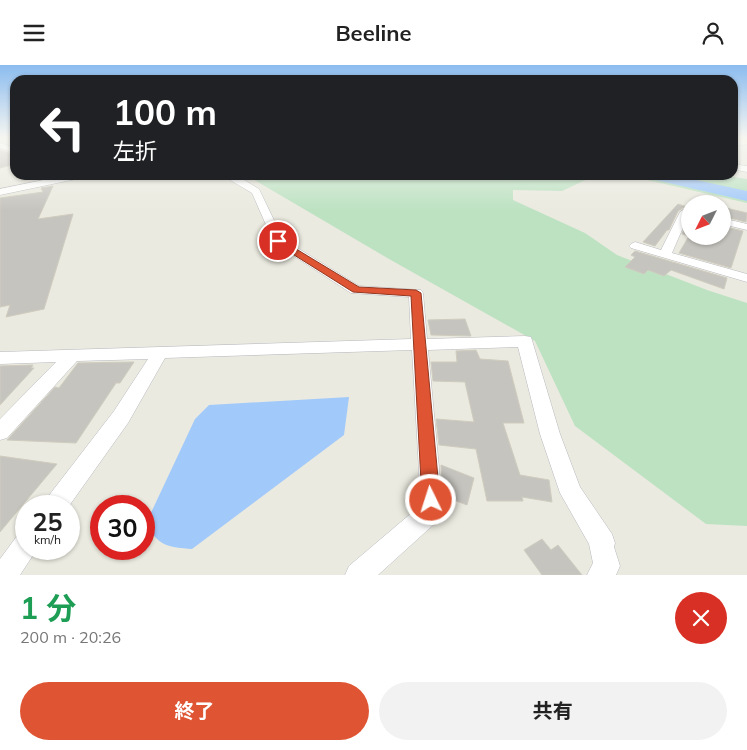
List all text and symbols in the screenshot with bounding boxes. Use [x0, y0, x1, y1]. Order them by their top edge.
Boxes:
icon: menu [20, 19, 48, 47]
text: Beeline [335, 19, 412, 47]
icon: person [699, 19, 727, 47]
text: 100 m [113, 90, 217, 134]
icon: left [30, 95, 95, 160]
text: 左折 [113, 137, 157, 165]
north arrow [681, 195, 731, 245]
map controls [681, 195, 731, 245]
pin [257, 220, 299, 262]
icon: arrive [264, 227, 292, 255]
position arrow [404, 473, 456, 525]
speed limit sign: 30 [90, 495, 155, 560]
text: 25 [32, 506, 63, 537]
text: km/h [34, 532, 61, 547]
text: 1 分 [20, 589, 76, 627]
button: close [675, 592, 727, 644]
text: 200 m · 20:26 [20, 627, 121, 647]
button: 終了 [20, 682, 369, 740]
button: 共有 [379, 682, 727, 740]

